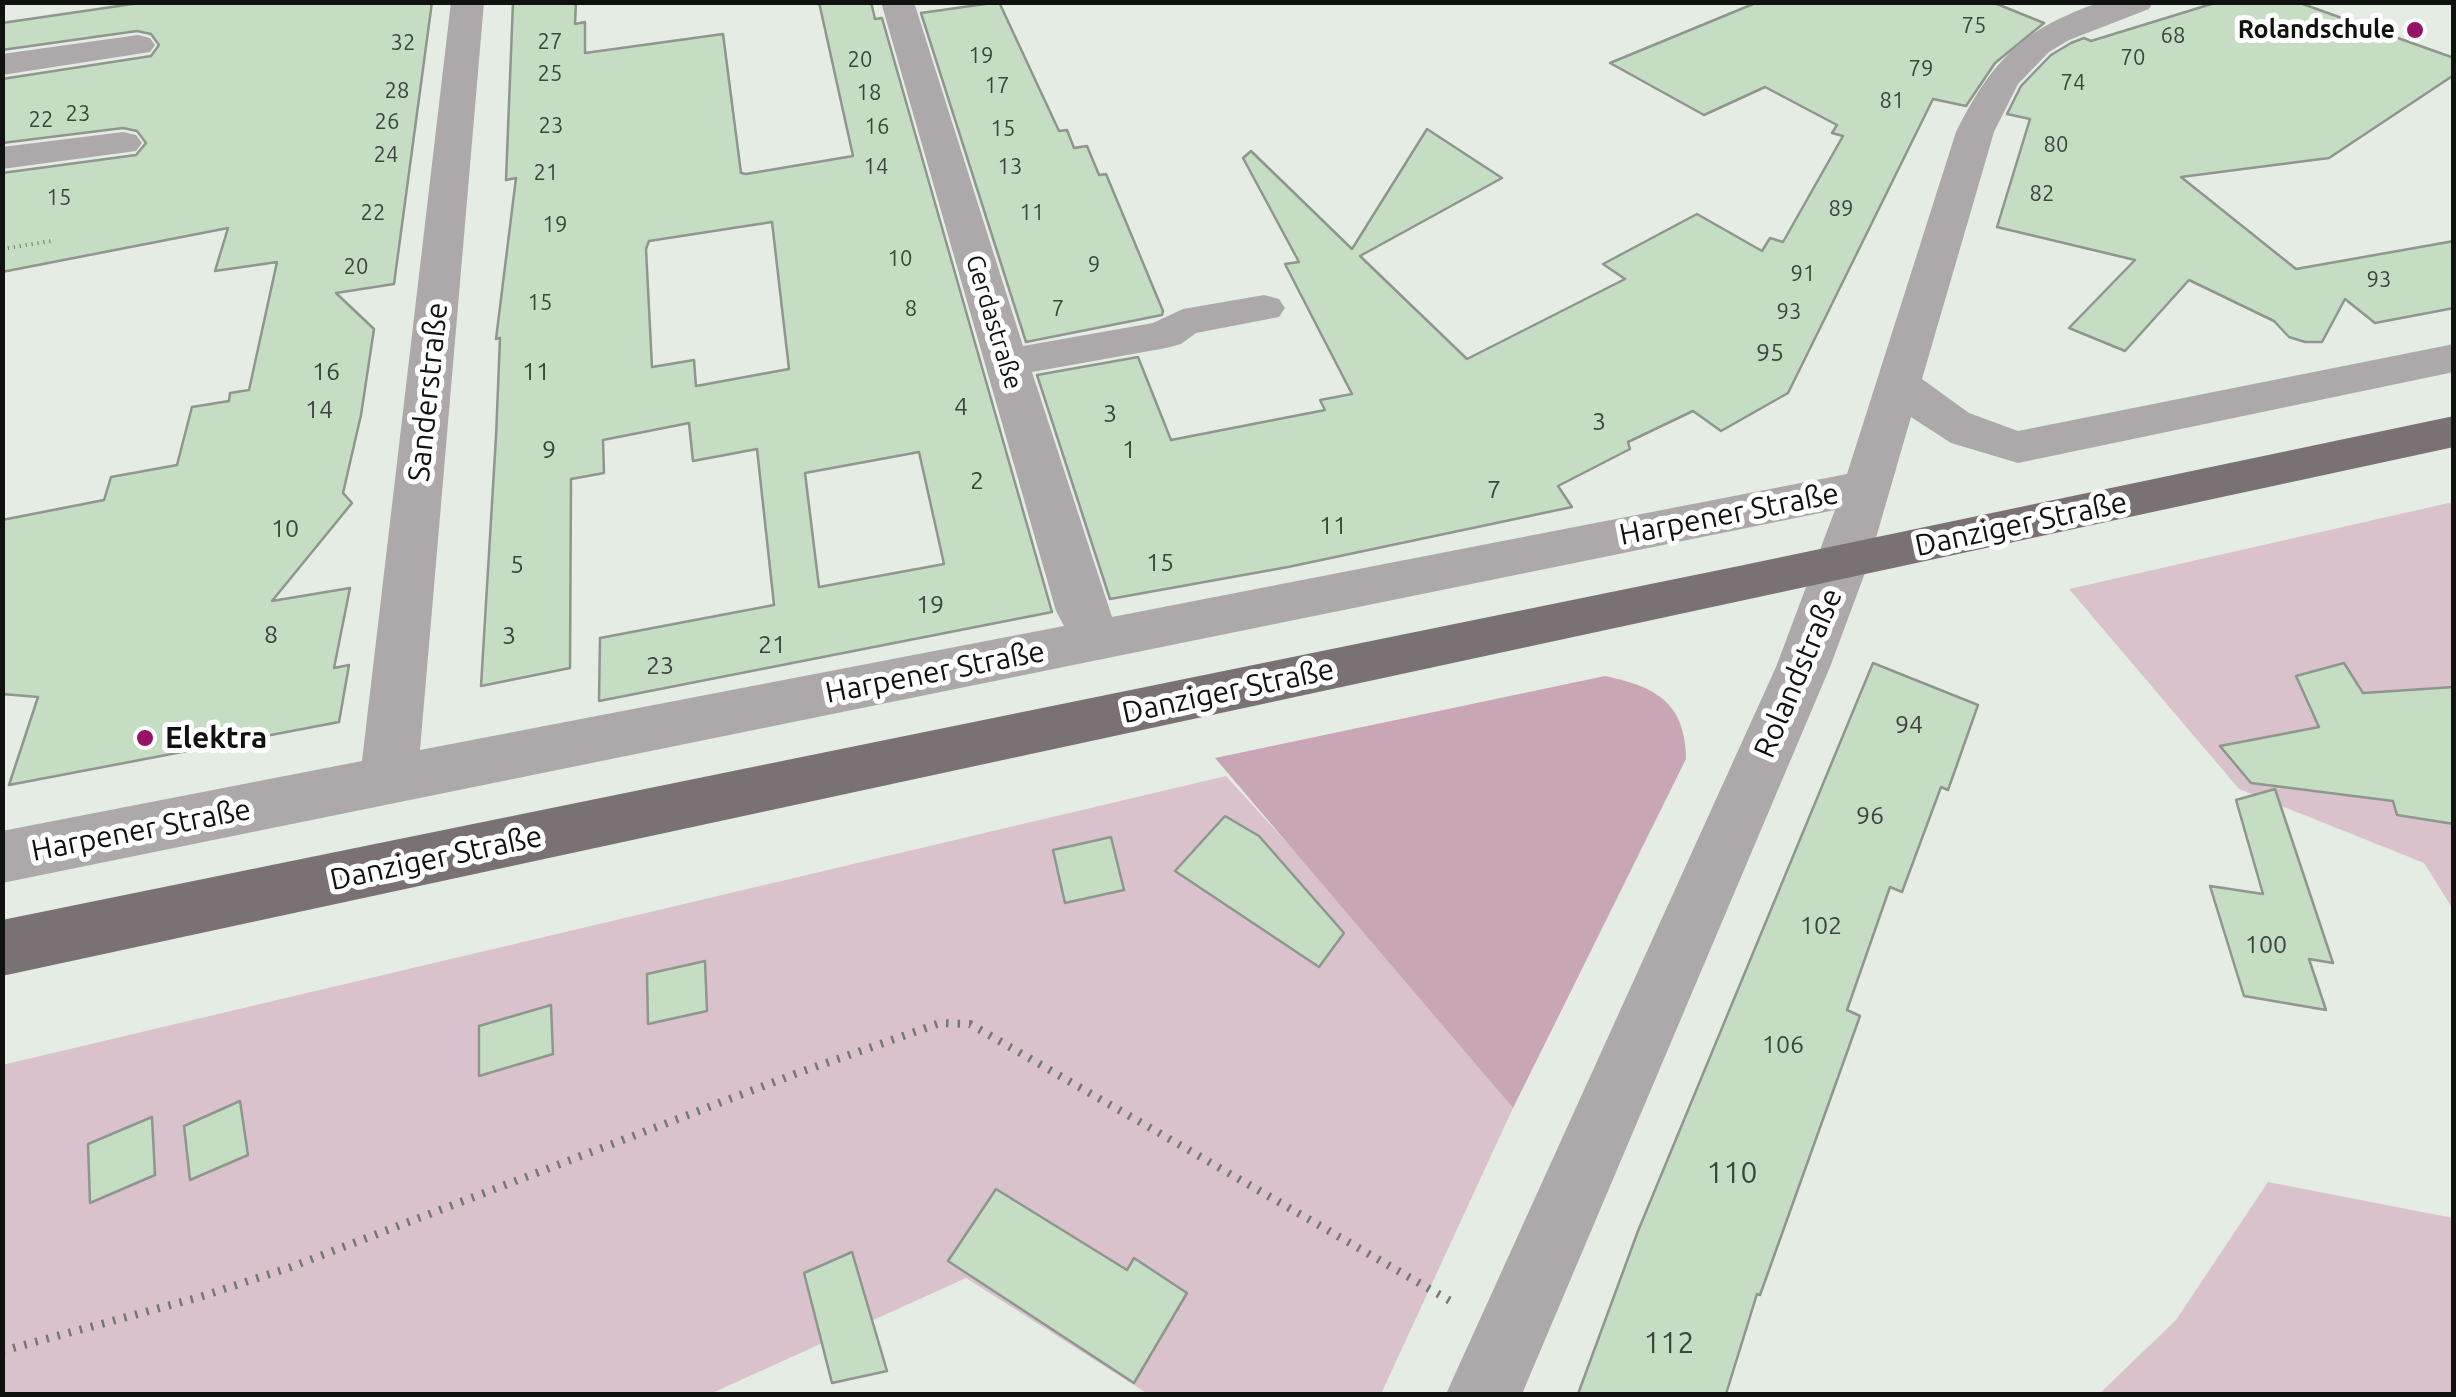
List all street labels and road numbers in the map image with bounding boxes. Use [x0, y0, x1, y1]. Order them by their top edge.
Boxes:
street label: Gerdastraße [959, 251, 1029, 393]
street label: Sanderstraße [401, 301, 455, 483]
street label: Harpener Straße [1616, 475, 1842, 553]
street label: Danziger Straße [1912, 484, 2130, 564]
street label: Rolandstraße [1746, 583, 1850, 763]
street label: Harpener Straße [822, 633, 1048, 711]
street label: Danziger Straße [1119, 651, 1337, 731]
street label: Harpener Straße [28, 791, 254, 869]
street label: Danziger Straße [327, 818, 545, 898]

